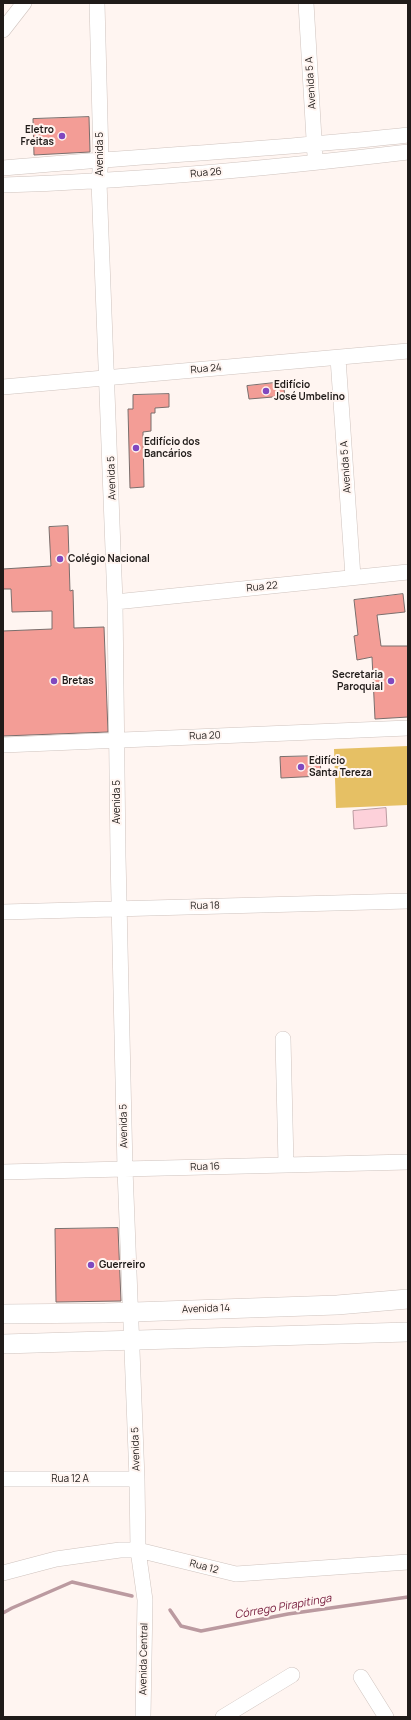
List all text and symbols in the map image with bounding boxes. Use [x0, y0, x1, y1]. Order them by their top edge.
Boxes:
street label: Avenida 5 A [303, 56, 319, 110]
place label: Eletro Freitas [21, 124, 54, 148]
marker: Eletro Freitas [57, 131, 67, 141]
street label: Avenida 5 [94, 132, 106, 176]
street label: Rua 26 [190, 166, 222, 180]
street label: Rua 24 [190, 362, 222, 376]
place label: Edifício José Umbelino [274, 379, 345, 402]
marker: Edifício José Umbelino [261, 386, 271, 396]
place label: Edifício dos Bancários [144, 436, 200, 460]
street label: Avenida 5 A [338, 440, 354, 494]
marker: Edifício dos Bancários [131, 443, 141, 453]
street label: Avenida 5 [105, 456, 119, 500]
place label: Colégio Nacional [68, 553, 150, 565]
marker: Colégio Nacional [55, 554, 65, 564]
street label: Rua 22 [246, 579, 278, 595]
place label: Secretaria Paroquial [332, 669, 383, 692]
place label: Bretas [62, 675, 94, 687]
marker: Bretas [49, 676, 59, 686]
marker: Secretaria Paroquial [386, 676, 396, 686]
street label: Rua 20 [189, 729, 221, 743]
place label: Edifício Santa Tereza [309, 755, 372, 778]
marker: Edifício Santa Tereza [296, 762, 306, 772]
street label: Avenida 5 [111, 780, 123, 824]
street label: Rua 18 [190, 900, 220, 912]
street label: Avenida 5 [118, 1104, 130, 1148]
street label: Rua 16 [190, 1160, 220, 1174]
place label: Guerreiro [99, 1259, 145, 1271]
marker: Guerreiro [86, 1260, 96, 1270]
street label: Avenida 14 [182, 1302, 230, 1316]
street label: Avenida 5 [129, 1427, 143, 1471]
street label: Rua 12 A [51, 1473, 89, 1485]
street label: Rua 12 [188, 1557, 220, 1577]
water label: Córrego Pirapitinga [234, 1592, 332, 1622]
street label: Avenida Central [137, 1623, 151, 1695]

